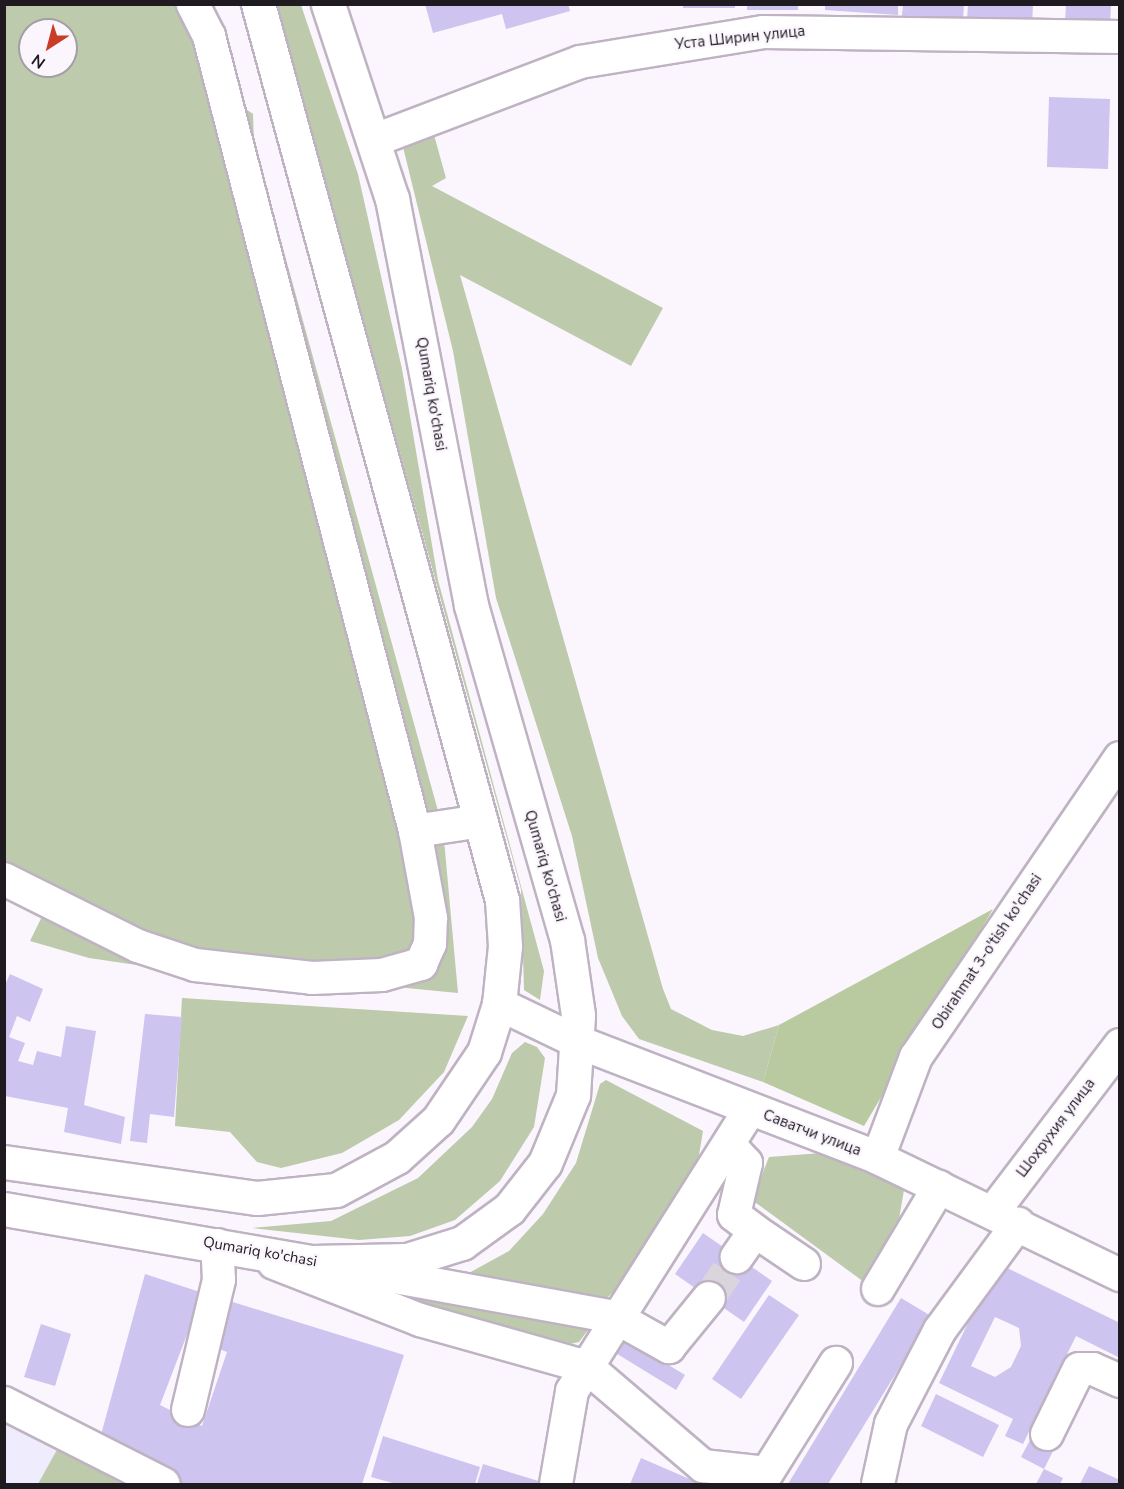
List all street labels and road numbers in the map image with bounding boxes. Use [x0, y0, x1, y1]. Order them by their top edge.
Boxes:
street label: Уста Ширин улица [674, 22, 806, 54]
street label: Qumariq ko'chasi [412, 336, 450, 452]
street label: Qumariq ko'chasi [520, 808, 570, 924]
street label: Obirahmat 3-o'tish ko'chasi [928, 871, 1046, 1033]
street label: Шохрухия улица [1013, 1075, 1099, 1181]
street label: Саватчи улица [760, 1106, 864, 1160]
street label: Qumariq ko'chasi [202, 1233, 318, 1271]

